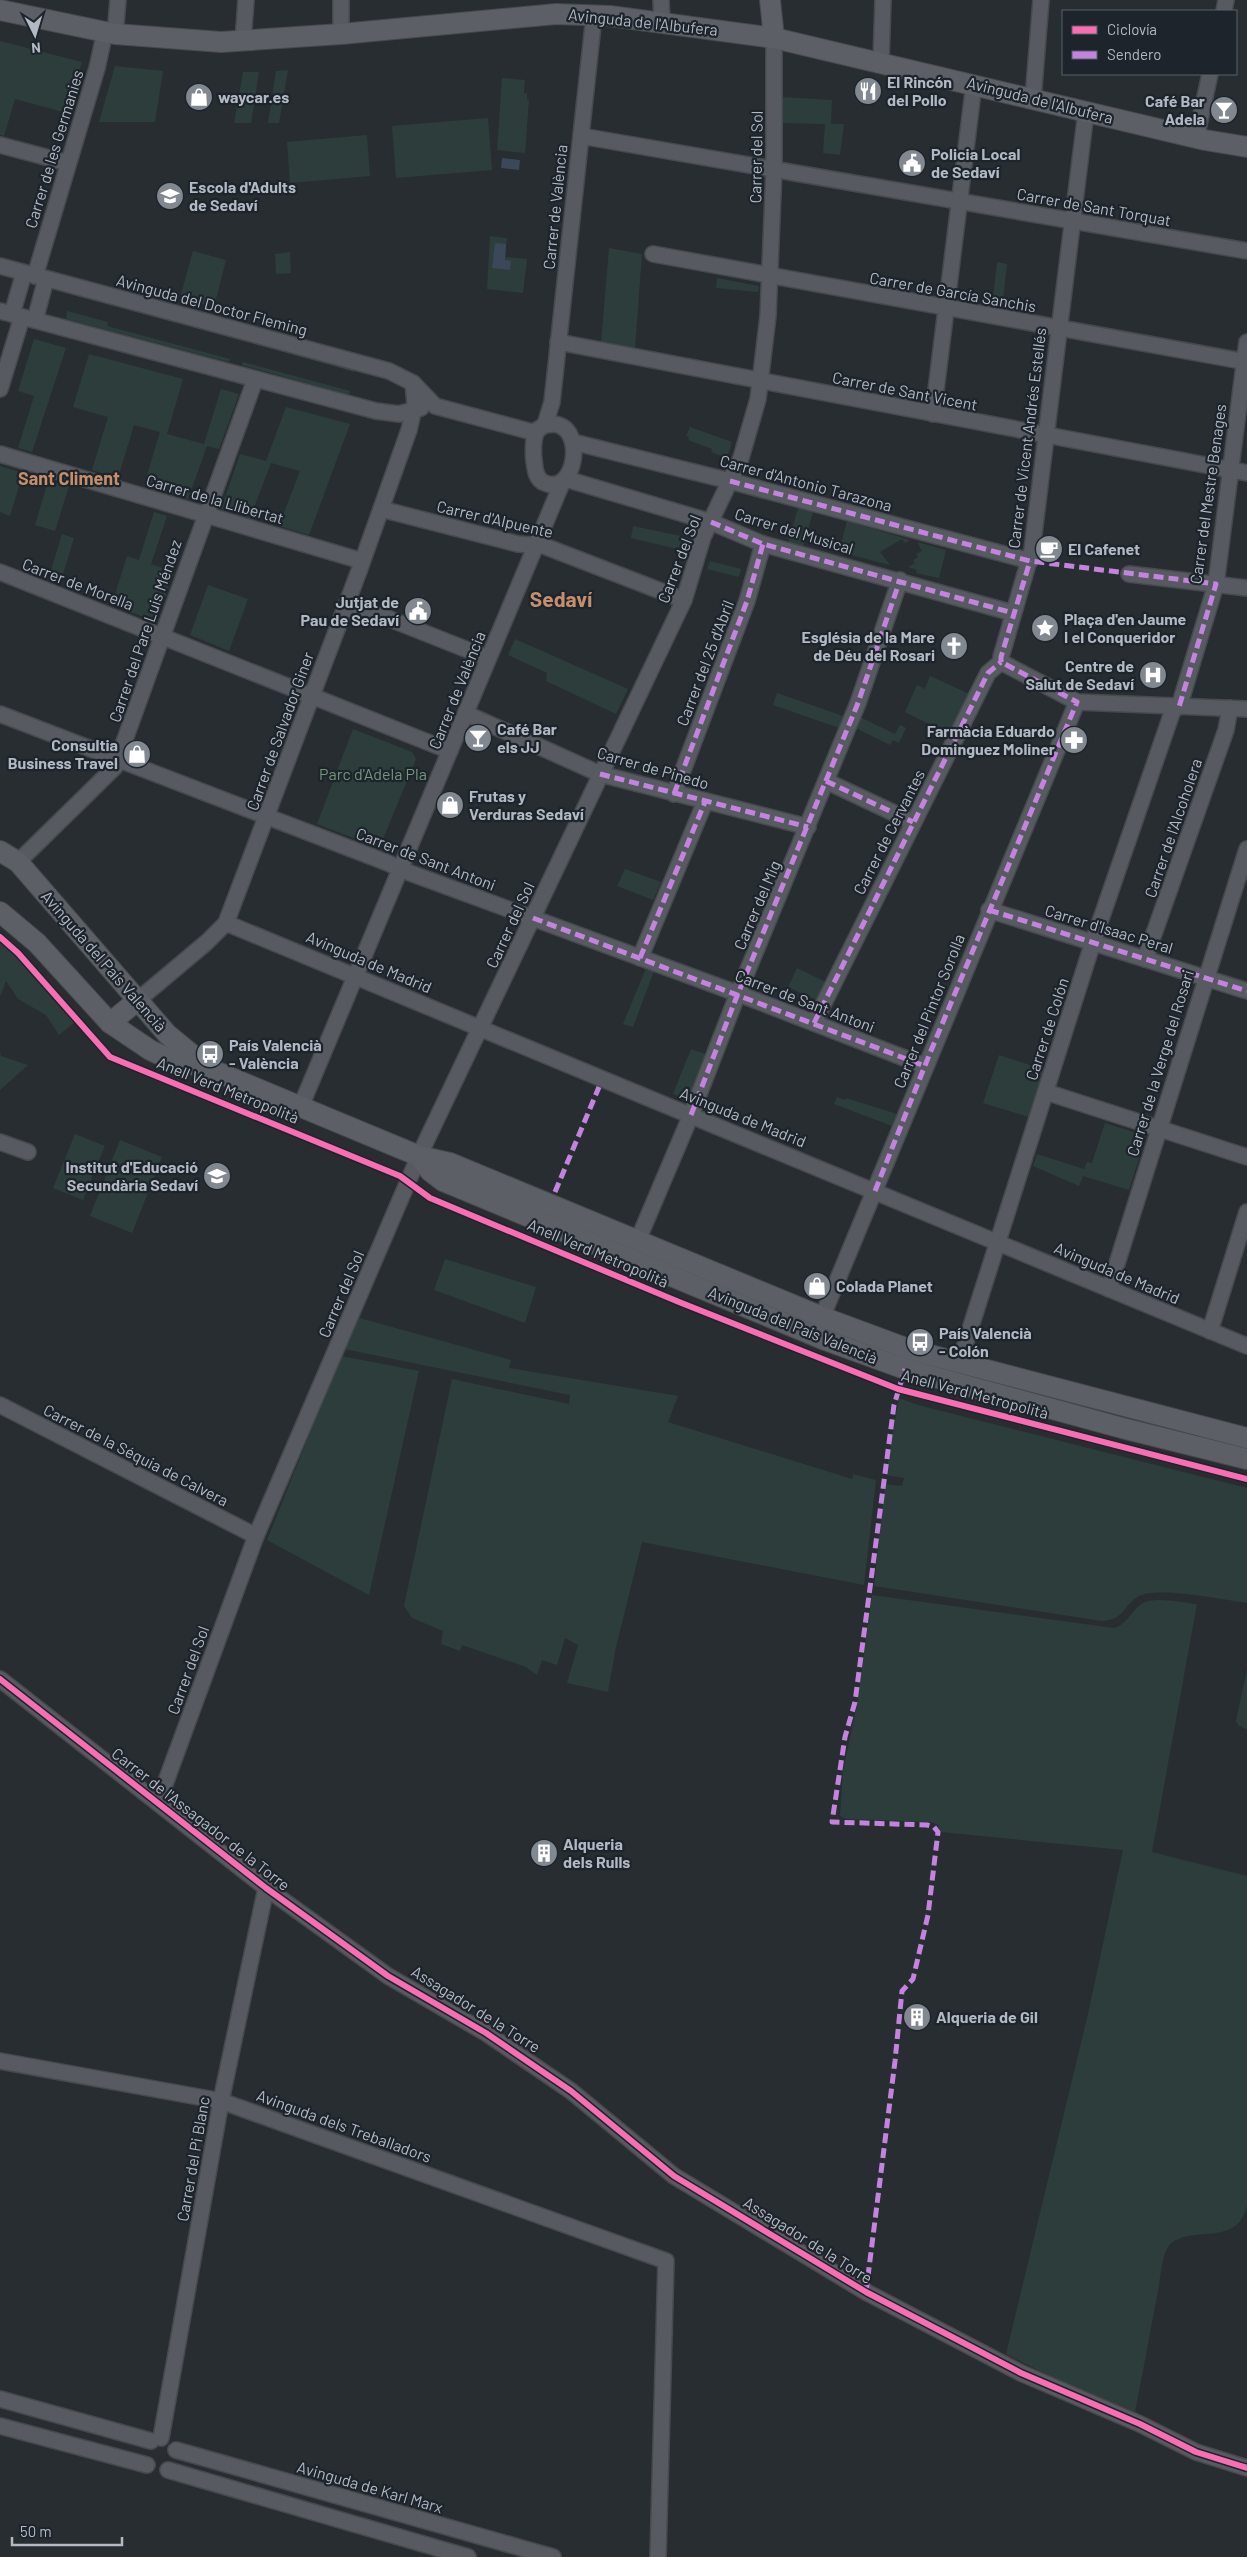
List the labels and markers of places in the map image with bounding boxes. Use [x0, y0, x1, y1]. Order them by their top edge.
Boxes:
place label: El Rincón del Pollo [887, 72, 952, 109]
restaurant icon: El Rincón del Pollo [853, 76, 883, 106]
shop icon: waycar.es [184, 82, 214, 112]
place label: waycar.es [218, 87, 289, 106]
place label: Café Bar Adela [1145, 91, 1205, 128]
bar icon: Café Bar Adela [1209, 95, 1239, 125]
place label: Policia Local de Sedaví [931, 144, 1020, 181]
public building icon: Policia Local de Sedaví [897, 148, 927, 178]
place label: Escola d'Adults de Sedaví [189, 177, 296, 214]
school or university icon: Escola d'Adults de Sedaví [155, 181, 185, 211]
cafe icon: El Cafenet [1034, 534, 1064, 564]
place label: El Cafenet [1068, 539, 1140, 558]
place label: Jutjat de Pau de Sedaví [301, 592, 399, 629]
public building icon: Jutjat de Pau de Sedaví [403, 596, 433, 626]
place label: Plaça d'en Jaume I el Conqueridor [1064, 609, 1187, 646]
place icon: Plaça d'en Jaume I el Conqueridor [1030, 613, 1060, 643]
place label: Església de la Mare de Déu del Rosari [801, 627, 935, 664]
church icon: Església de la Mare de Déu del Rosari [939, 631, 969, 661]
place label: Centre de Salut de Sedaví [1026, 656, 1134, 693]
hospital icon: Centre de Salut de Sedaví [1138, 660, 1168, 690]
place label: Café Bar els JJ [497, 719, 557, 756]
place label: Farmàcia Eduardo Dominguez Moliner [921, 721, 1055, 758]
bar icon: Café Bar els JJ [463, 723, 493, 753]
pharmacy icon: Farmàcia Eduardo Dominguez Moliner [1059, 725, 1089, 755]
place label: Consultia Business Travel [8, 735, 118, 772]
shop icon: Consultia Business Travel [122, 739, 152, 769]
place label: Frutas y Verduras Sedaví [469, 786, 584, 823]
shop icon: Frutas y Verduras Sedaví [435, 790, 465, 820]
place label: País Valencià - València [229, 1035, 322, 1072]
bus stop icon: País Valencià - València [195, 1039, 225, 1069]
place label: Institut d'Educació Secundària Sedaví [65, 1157, 198, 1194]
school or university icon: Institut d'Educació Secundària Sedaví [202, 1161, 232, 1191]
shop icon: Colada Planet [802, 1271, 832, 1301]
place label: Colada Planet [836, 1276, 933, 1295]
place label: País Valencià - Colón [939, 1323, 1032, 1360]
bus stop icon: País Valencià - Colón [905, 1327, 935, 1357]
place label: Alqueria dels Rulls [563, 1834, 630, 1871]
building icon: Alqueria dels Rulls [529, 1838, 559, 1868]
building icon: Alqueria de Gil [902, 2002, 932, 2032]
place label: Alqueria de Gil [936, 2007, 1038, 2026]

